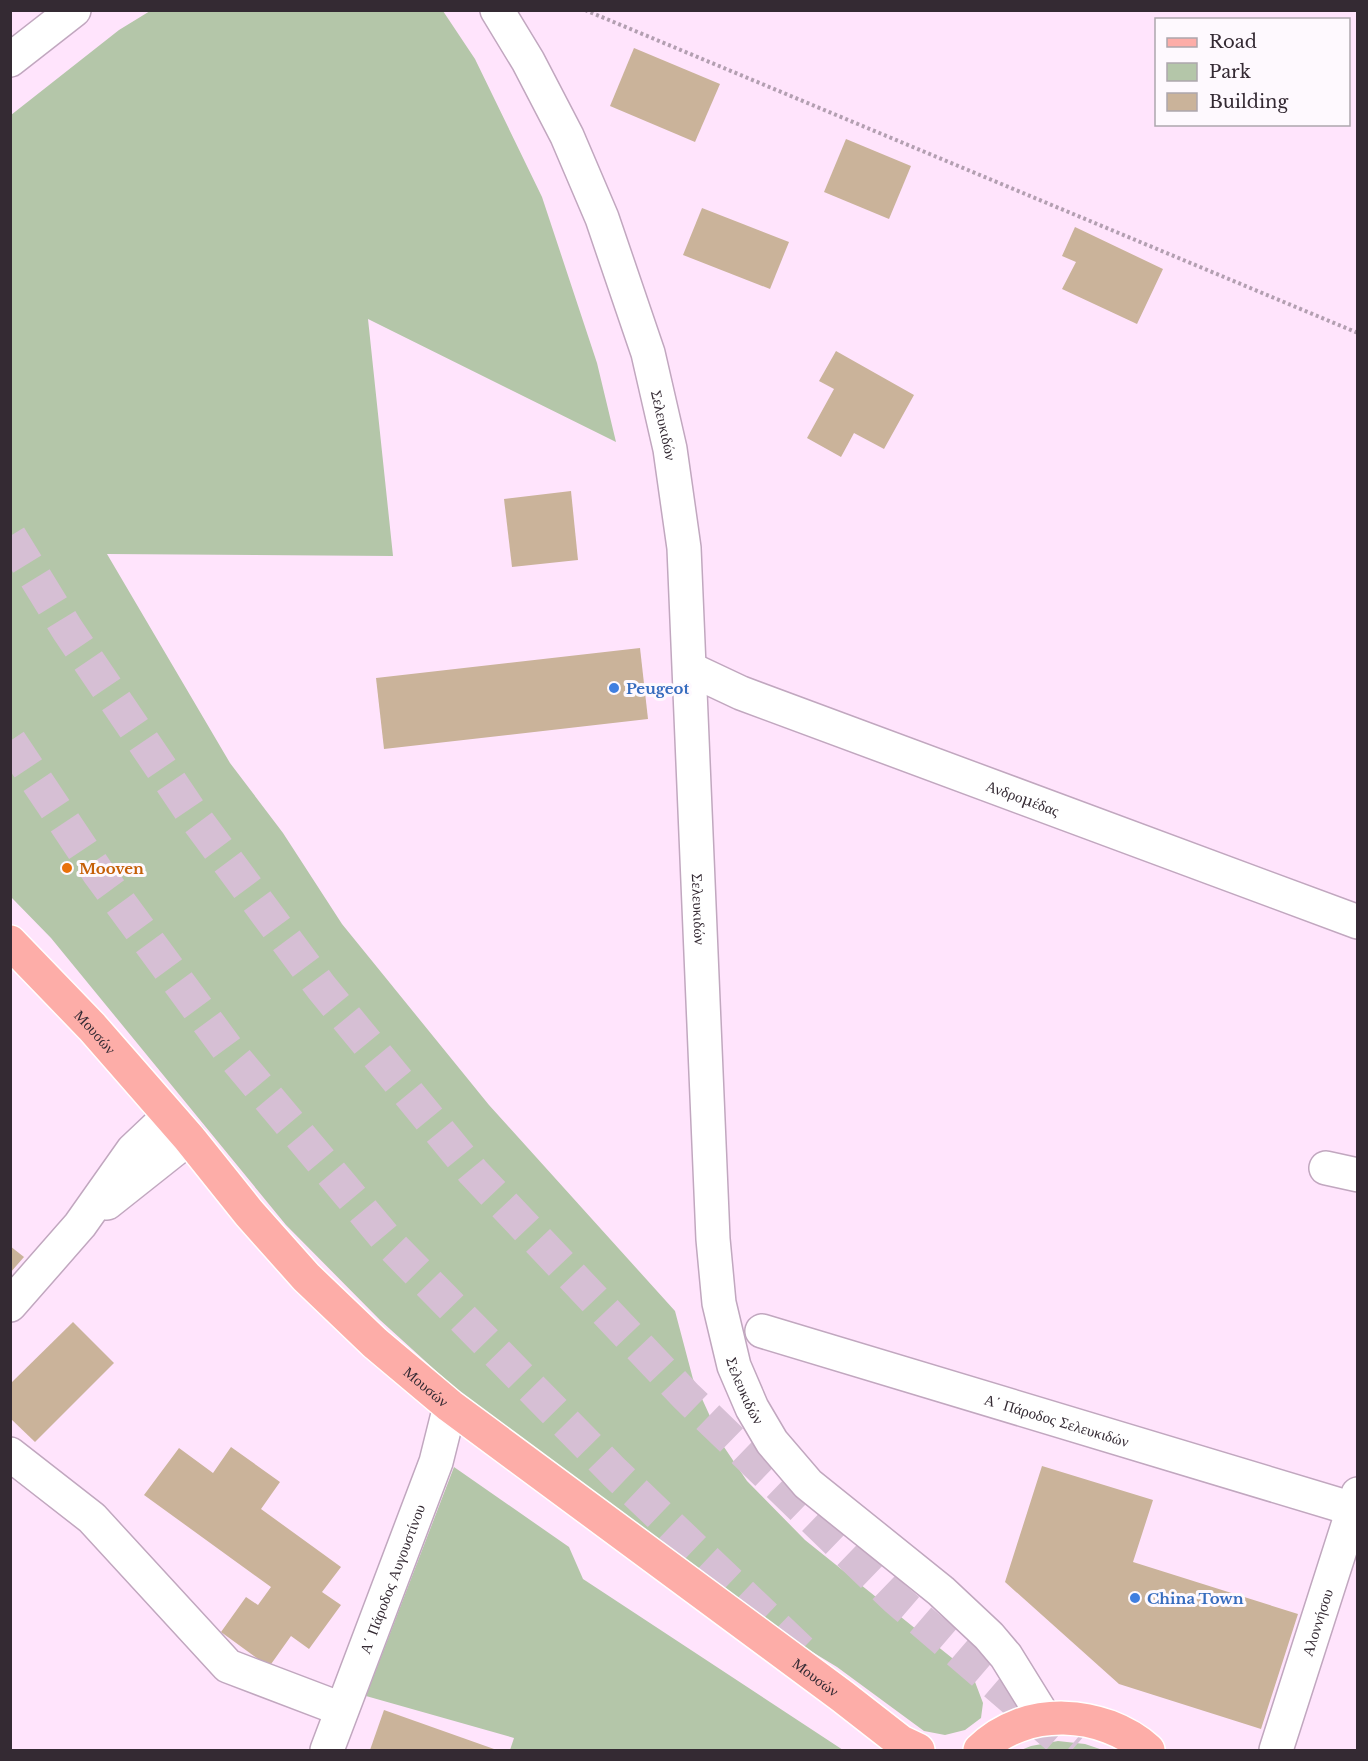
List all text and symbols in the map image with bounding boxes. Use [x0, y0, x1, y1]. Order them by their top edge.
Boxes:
legend [1155, 18, 1350, 126]
text: Road [1209, 31, 1257, 53]
text: Park [1209, 61, 1251, 83]
text: Building [1209, 91, 1288, 113]
street label: Σελευκιδών [647, 388, 681, 462]
place label: Peugeot [626, 679, 690, 698]
marker: Peugeot [607, 681, 621, 695]
street label: Ανδρομέδας [984, 775, 1062, 820]
place label: Mooven [79, 859, 144, 878]
marker: Mooven [60, 861, 74, 875]
street label: Σελευκιδών [688, 873, 710, 946]
street label: Μουσών [71, 1006, 121, 1058]
street label: Σελευκιδών [723, 1355, 769, 1428]
street label: Μουσών [400, 1362, 453, 1411]
street label: Α΄ Πάροδος Σελευκιδών [982, 1389, 1132, 1451]
street label: Α΄ Πάροδος Αυγουστίνου [355, 1501, 429, 1656]
street label: Αλοννήσου [1297, 1586, 1337, 1659]
place label: China Town [1147, 1589, 1244, 1608]
marker: China Town [1128, 1591, 1142, 1605]
street label: Μουσών [789, 1653, 843, 1700]

